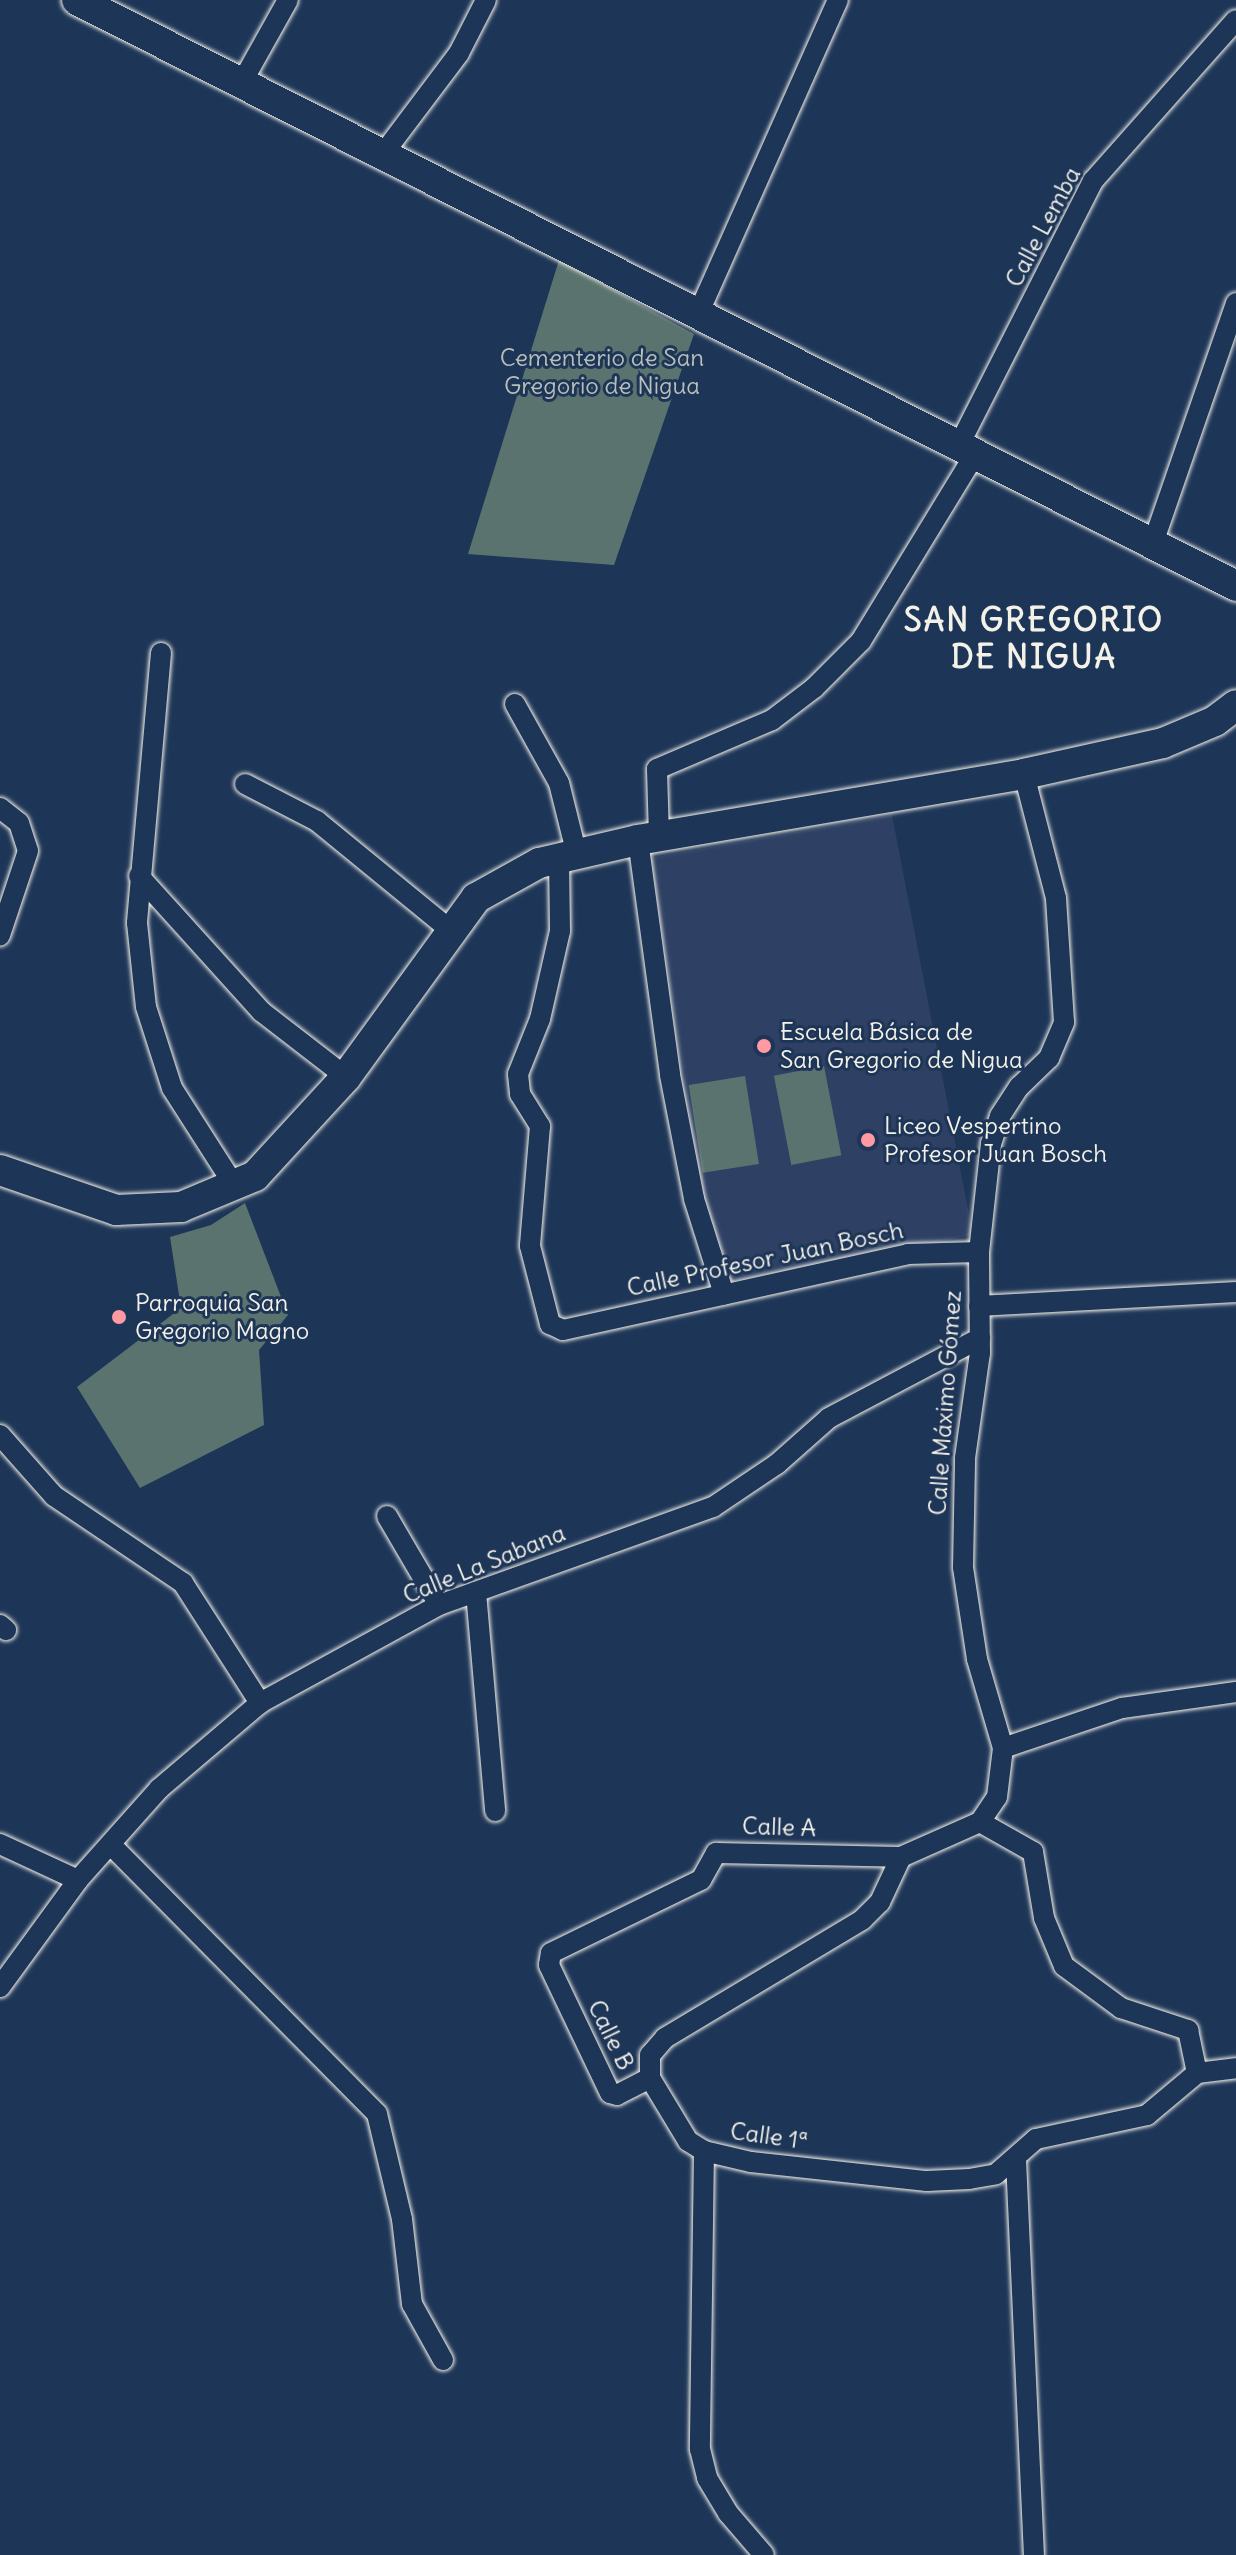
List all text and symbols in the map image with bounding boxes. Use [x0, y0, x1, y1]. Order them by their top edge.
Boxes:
street label: Calle Lemba [999, 162, 1087, 292]
park label: Cementerio de San Gregorio de Nigua [500, 344, 704, 400]
district label: SAN GREGORIO DE NIGUA [904, 602, 1164, 677]
place label: Escuela Básica de San Gregorio de Nigua [780, 1018, 1023, 1074]
marker: Escuela Básica de San Gregorio de Nigua [755, 1037, 773, 1055]
place label: Liceo Vespertino Profesor Juan Bosch [884, 1112, 1107, 1168]
marker: Liceo Vespertino Profesor Juan Bosch [859, 1131, 877, 1149]
street label: Calle Profesor Juan Bosch [624, 1216, 906, 1302]
place label: Parroquia San Gregorio Magno [135, 1289, 309, 1345]
street label: Calle Máximo Gómez [923, 1290, 967, 1516]
marker: Parroquia San Gregorio Magno [110, 1308, 128, 1326]
street label: Calle La Sabana [399, 1518, 569, 1610]
street label: Calle A [741, 1811, 817, 1843]
street label: Calle B [582, 1995, 640, 2075]
street label: Calle 1ª [728, 2116, 810, 2156]

